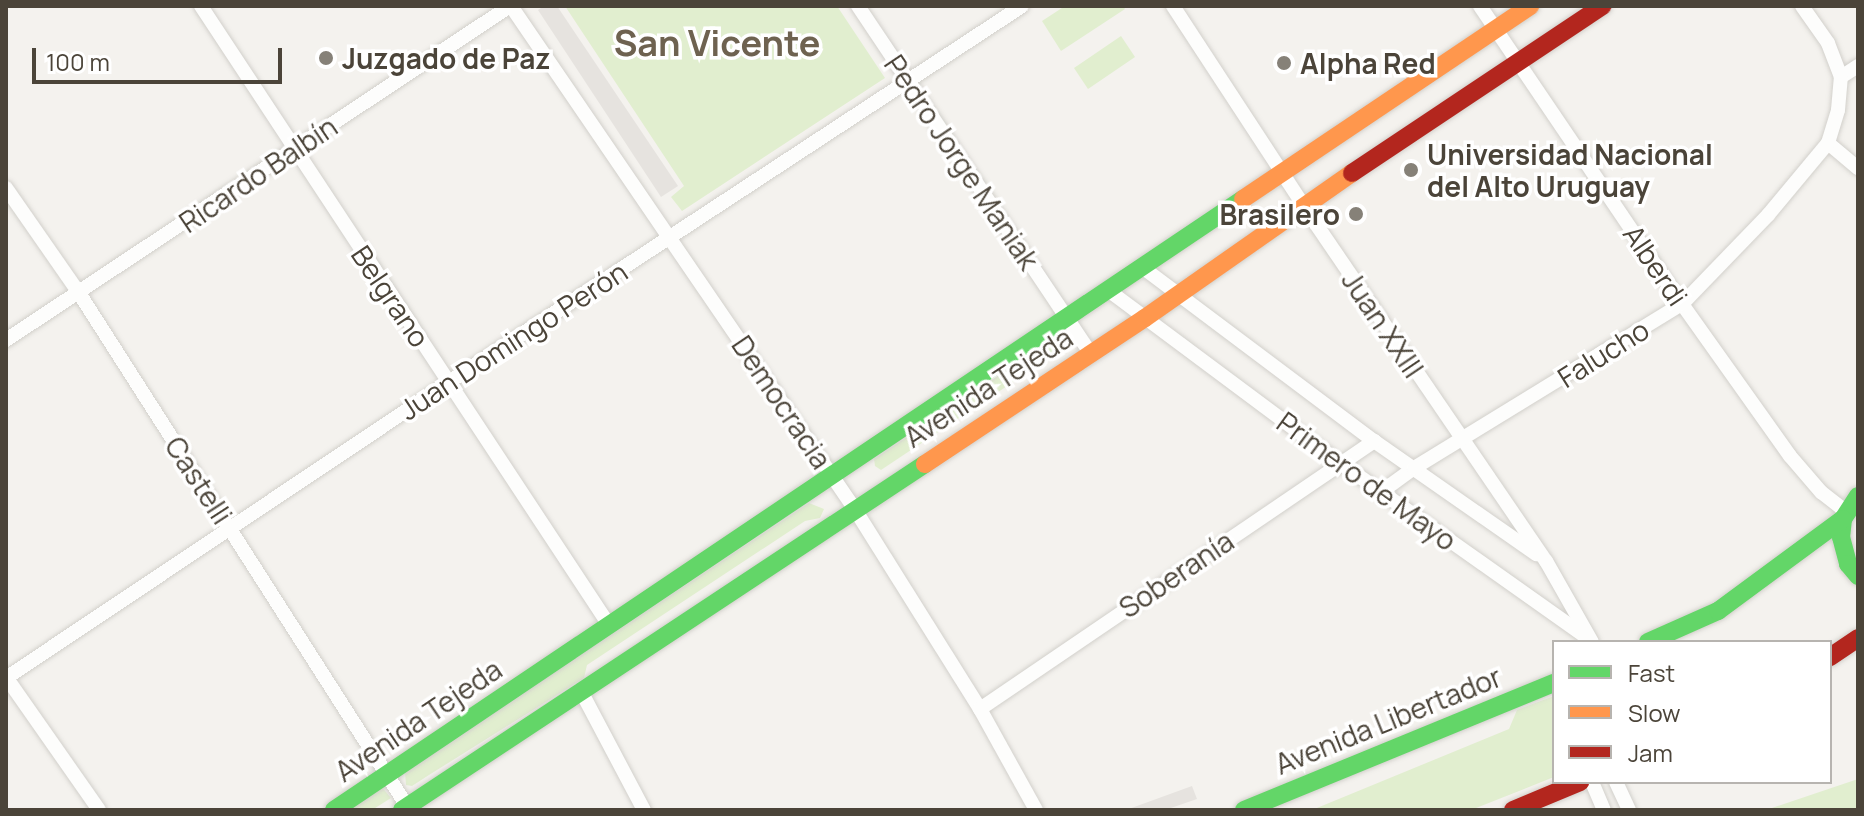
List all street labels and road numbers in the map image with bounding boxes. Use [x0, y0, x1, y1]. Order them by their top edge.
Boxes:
street label: Pedro Jorge Maniak [878, 49, 1046, 275]
street label: Ricardo Balbín [173, 109, 343, 239]
street label: Alberdi [1617, 218, 1695, 312]
street label: Belgrano [345, 239, 437, 353]
street label: Juan Domingo Perón [393, 254, 633, 426]
street label: Juan XXIII [1335, 264, 1431, 384]
street label: Falucho [1551, 312, 1655, 394]
street label: Avenida Tejeda [898, 320, 1078, 454]
street label: Democracia [725, 329, 839, 475]
street label: Primero de Mayo [1271, 405, 1463, 557]
street label: Castelli [159, 430, 239, 530]
street label: Soberanía [1112, 524, 1240, 624]
street label: Avenida Tejeda [328, 652, 508, 788]
street label: Avenida Libertador [1270, 659, 1506, 781]

